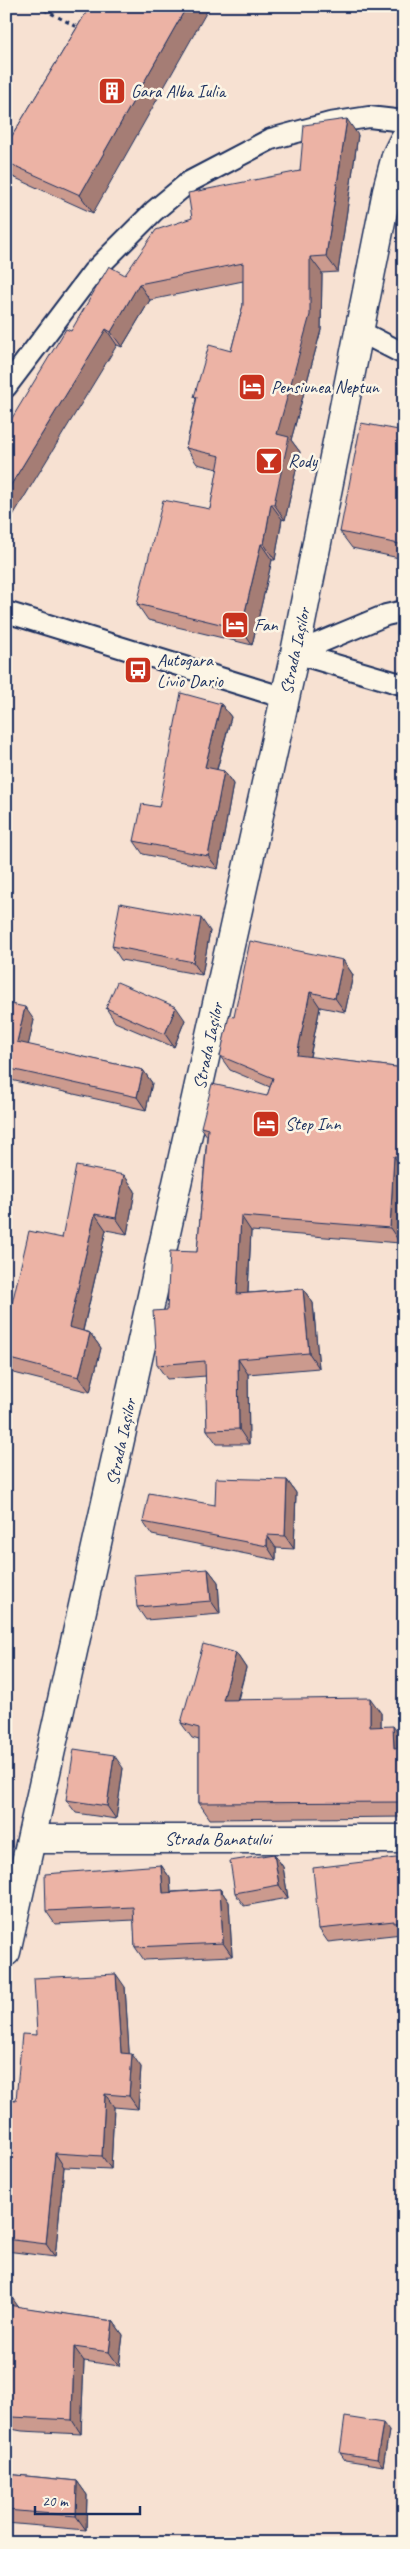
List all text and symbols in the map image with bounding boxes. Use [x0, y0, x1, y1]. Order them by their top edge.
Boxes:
building icon: Gara Alba Iulia [97, 76, 127, 106]
place label: Gara Alba Iulia [131, 80, 227, 102]
hotel icon: Pensiunea Neptun [237, 372, 267, 402]
place label: Pensiunea Neptun [271, 376, 380, 398]
bar icon: Rody [254, 446, 284, 476]
place label: Rody [288, 450, 319, 472]
street label: Strada Iașilor [275, 604, 315, 696]
hotel icon: Fan [220, 610, 250, 640]
place label: Fan [254, 614, 278, 636]
place label: Autogara Livio Dario [157, 649, 225, 692]
bus stop icon: Autogara Livio Dario [123, 655, 153, 685]
street label: Strada Iașilor [188, 999, 228, 1091]
hotel icon: Step Inn [251, 1109, 281, 1139]
place label: Step Inn [285, 1113, 341, 1135]
street label: Strada Iașilor [101, 1395, 141, 1487]
street label: Strada Banatului [165, 1828, 274, 1850]
scale bar [35, 2484, 140, 2516]
text: 20 m [42, 2492, 69, 2511]

